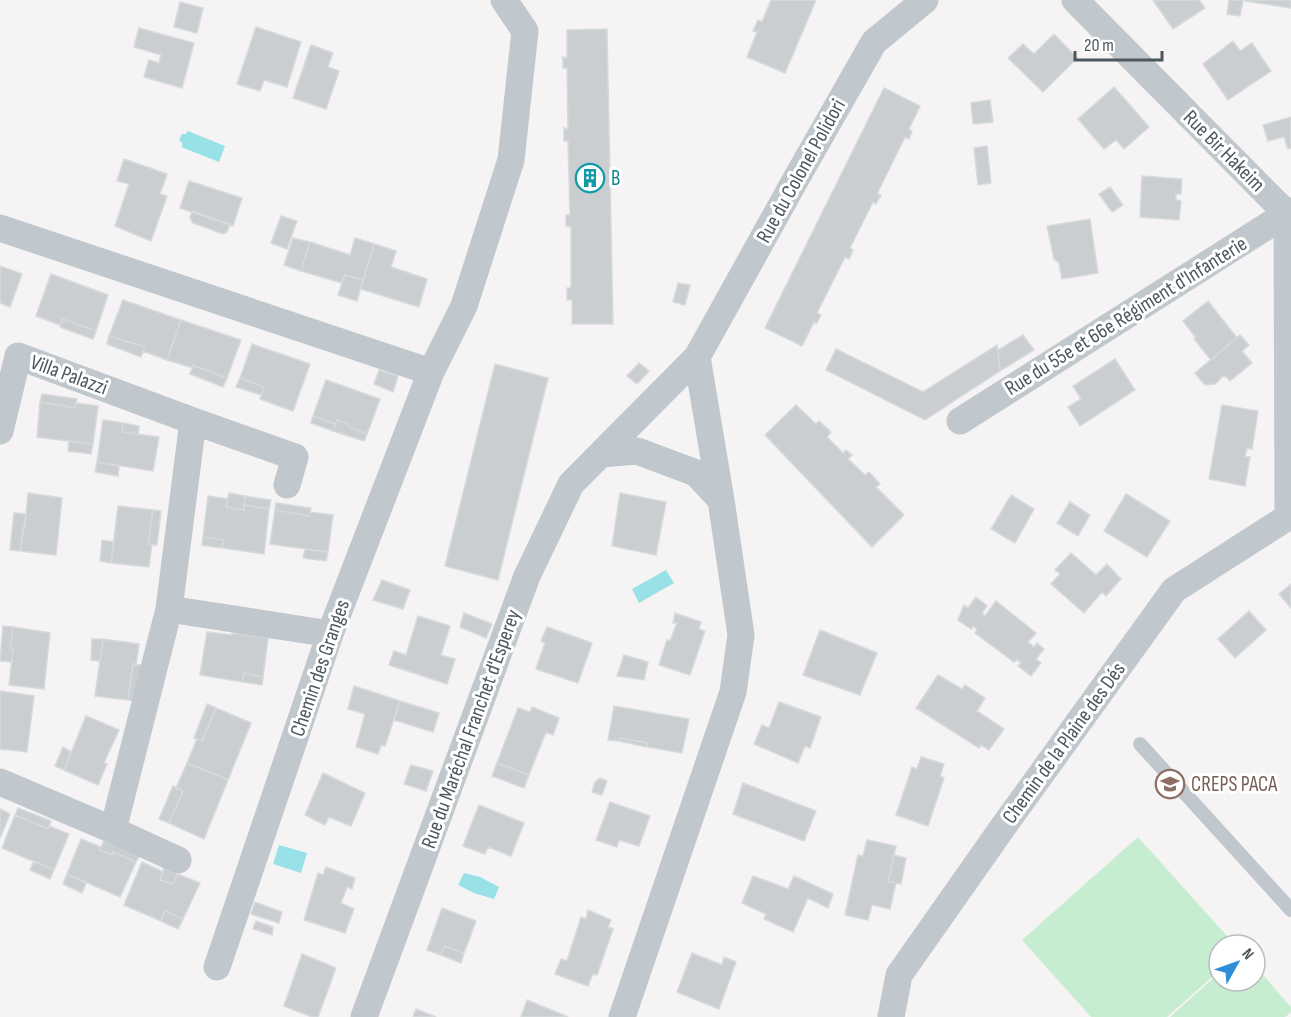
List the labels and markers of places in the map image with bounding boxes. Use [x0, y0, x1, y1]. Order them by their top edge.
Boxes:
building icon: B [574, 162, 606, 194]
place label: B [611, 166, 620, 191]
school or university icon: CREPS PACA [1154, 768, 1186, 800]
place label: CREPS PACA [1191, 772, 1278, 797]

